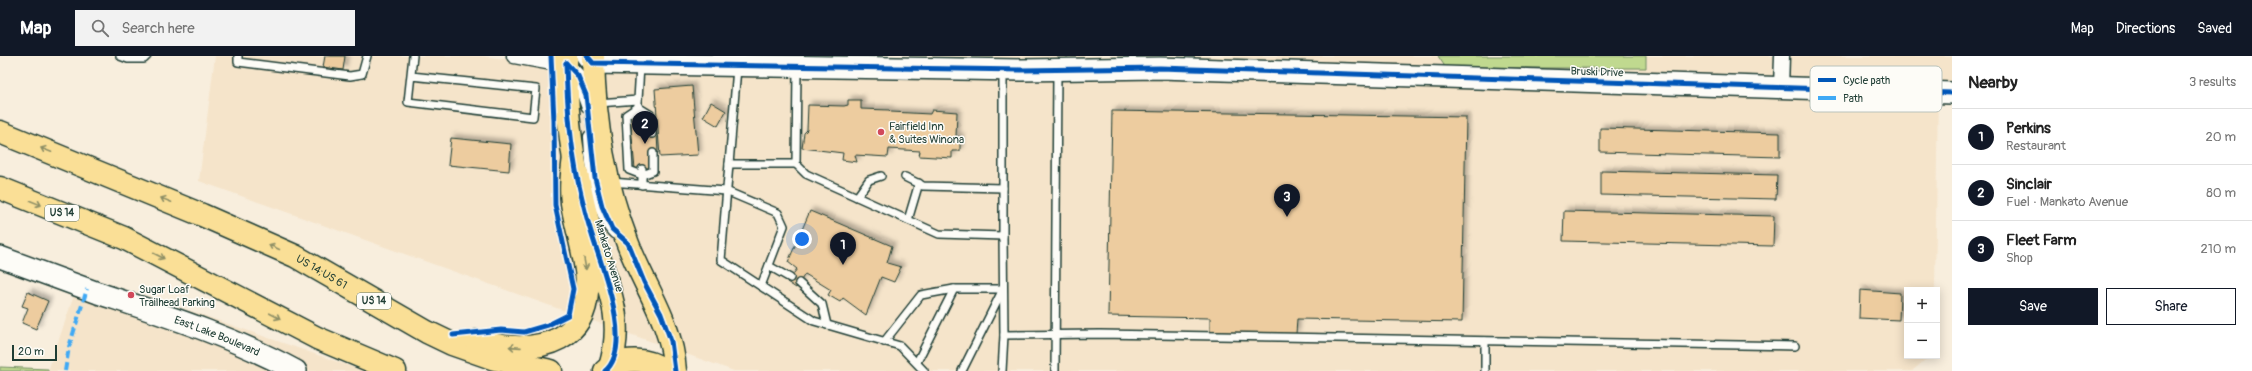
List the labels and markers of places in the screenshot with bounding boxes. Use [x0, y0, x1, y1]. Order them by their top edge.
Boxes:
pin: 2 [632, 111, 658, 144]
place label: Fairfield Inn & Suites Winona [889, 120, 964, 146]
marker: Fairfield Inn & Suites Winona [876, 127, 886, 137]
pin: 3 [1274, 184, 1300, 217]
pin: 1 [830, 232, 856, 265]
place label: Sugar Loaf Trailhead Parking [139, 283, 215, 309]
marker: Sugar Loaf Trailhead Parking [126, 290, 136, 300]

